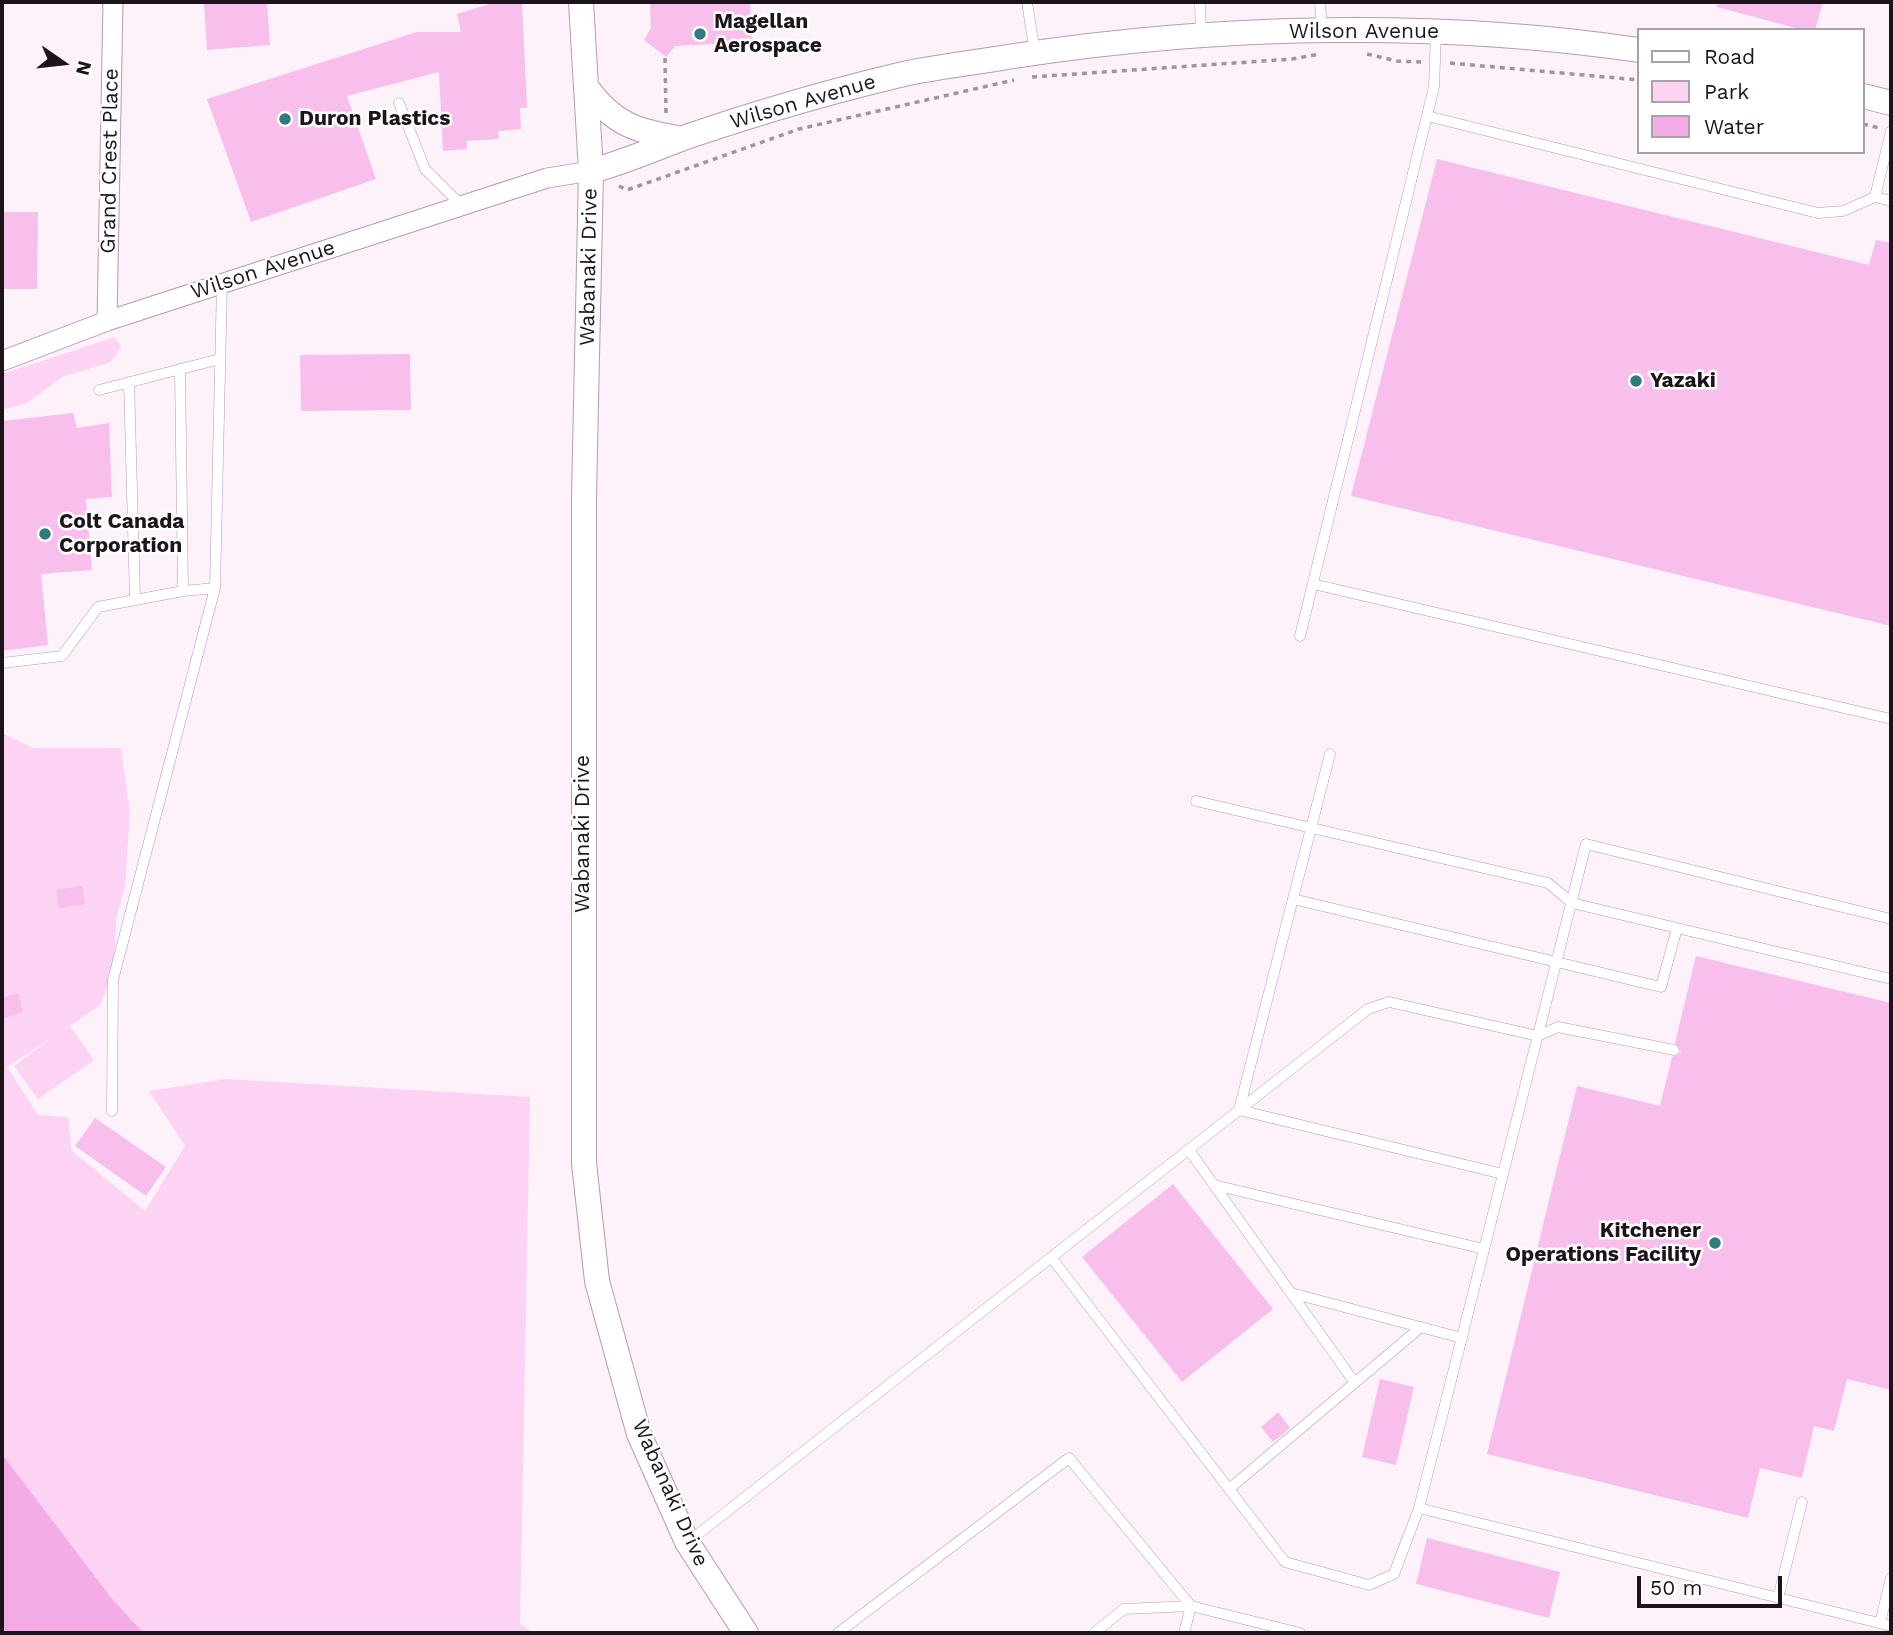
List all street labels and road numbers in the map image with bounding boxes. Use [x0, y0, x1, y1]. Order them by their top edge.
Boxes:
street label: Wilson Avenue [1289, 19, 1439, 45]
street label: Grand Crest Place [96, 68, 124, 254]
street label: Wilson Avenue [727, 69, 879, 135]
street label: Wabanaki Drive [575, 188, 603, 346]
street label: Wilson Avenue [188, 235, 338, 305]
street label: Wabanaki Drive [570, 755, 596, 913]
street label: Wabanaki Drive [626, 1416, 714, 1570]

